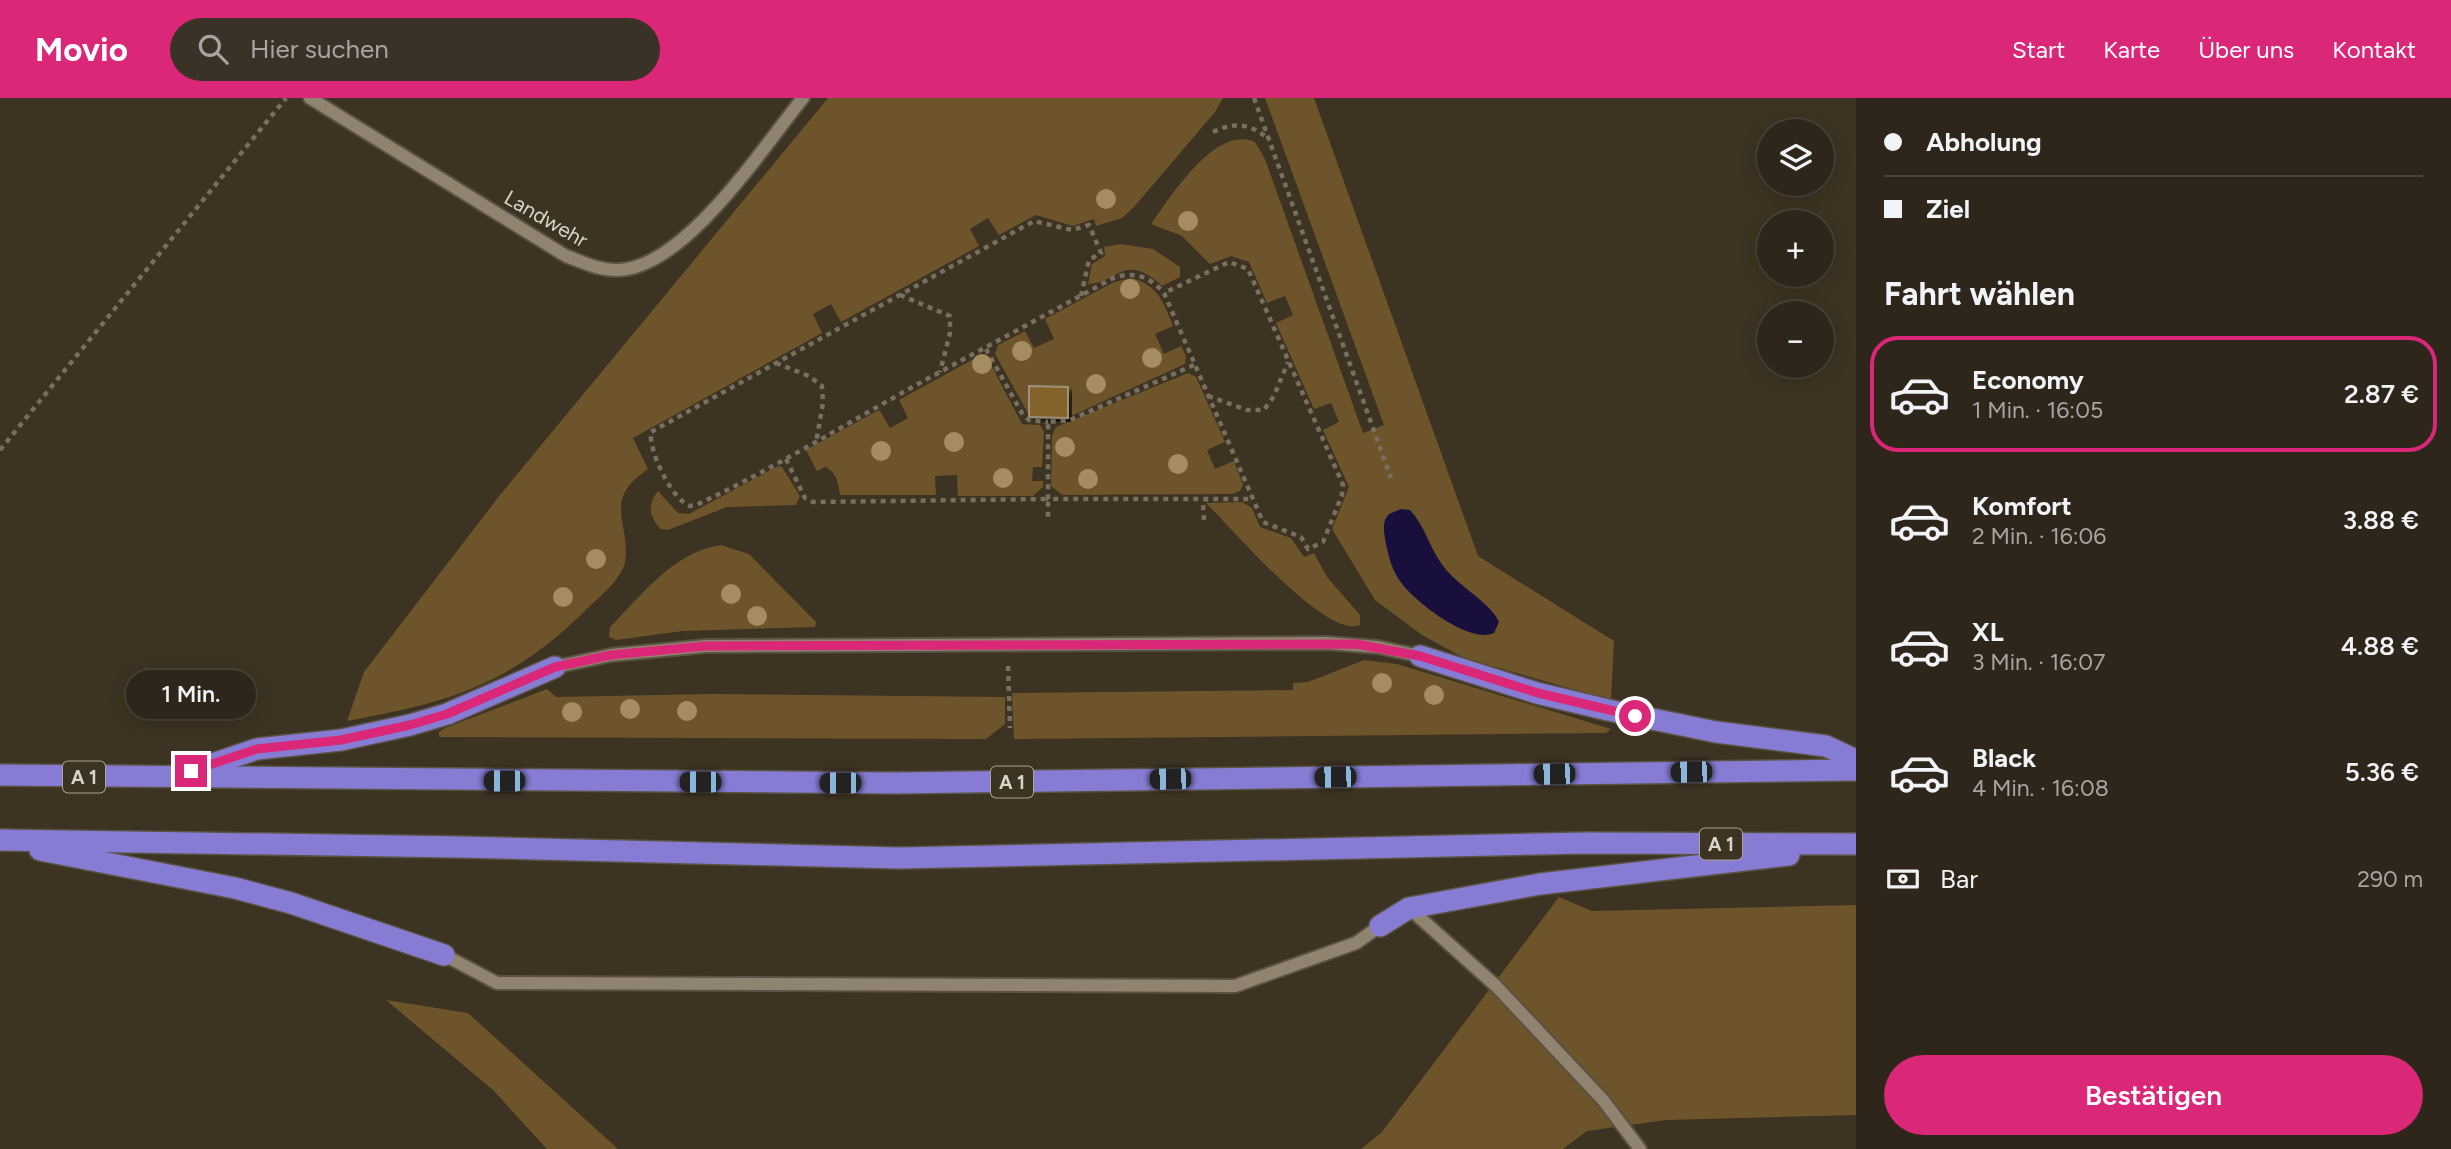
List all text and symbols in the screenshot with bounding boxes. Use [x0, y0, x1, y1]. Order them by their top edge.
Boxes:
search box [170, 18, 660, 81]
text: Movio [35, 30, 128, 69]
icon: search [194, 30, 232, 68]
text: Hier suchen [250, 33, 389, 65]
text: Start [2012, 35, 2065, 64]
text: Karte [2103, 35, 2160, 64]
text: Über uns [2198, 35, 2294, 64]
text: Kontakt [2332, 35, 2416, 64]
map controls [1757, 119, 1834, 378]
button: layers [1757, 119, 1834, 196]
text: Abholung [1926, 126, 2042, 158]
street label: Landwehr [500, 185, 592, 252]
text: Ziel [1926, 193, 1970, 225]
button: + [1757, 210, 1834, 287]
text: Fahrt wählen [1884, 275, 2075, 313]
button: − [1757, 301, 1834, 378]
icon: car [1888, 363, 1951, 426]
text: Economy [1972, 364, 2084, 396]
text: 2.87 € [2344, 378, 2419, 410]
text: 1 Min. · 16:05 [1972, 396, 2103, 424]
icon: car [1888, 489, 1951, 552]
text: Komfort [1972, 490, 2072, 522]
text: 3.88 € [2343, 504, 2419, 536]
text: 2 Min. · 16:06 [1972, 522, 2106, 550]
icon: car [1888, 615, 1951, 678]
text: XL [1972, 616, 2004, 648]
text: 4.88 € [2341, 630, 2419, 662]
text: 3 Min. · 16:07 [1972, 648, 2105, 676]
callout: 1 Min. [126, 670, 256, 718]
text: 1 Min. [162, 680, 220, 708]
route start [1619, 700, 1651, 732]
icon: car [1888, 741, 1951, 804]
text: Black [1972, 742, 2036, 774]
route end [175, 755, 207, 787]
text: 5.36 € [2345, 756, 2419, 788]
car [1670, 761, 1713, 783]
road number: A 1 [63, 762, 105, 792]
car [1533, 763, 1576, 785]
road number: A 1 [991, 766, 1033, 797]
car [1314, 766, 1357, 788]
car [1149, 768, 1192, 790]
car [484, 771, 526, 792]
car [680, 772, 722, 793]
car [820, 773, 862, 794]
text: 4 Min. · 16:08 [1972, 774, 2109, 802]
road number: A 1 [1700, 828, 1742, 860]
icon: cash [1884, 860, 1922, 898]
text: Bar [1940, 863, 1978, 895]
text: 290 m [2357, 865, 2423, 893]
button: Bestätigen [1884, 1055, 2423, 1135]

